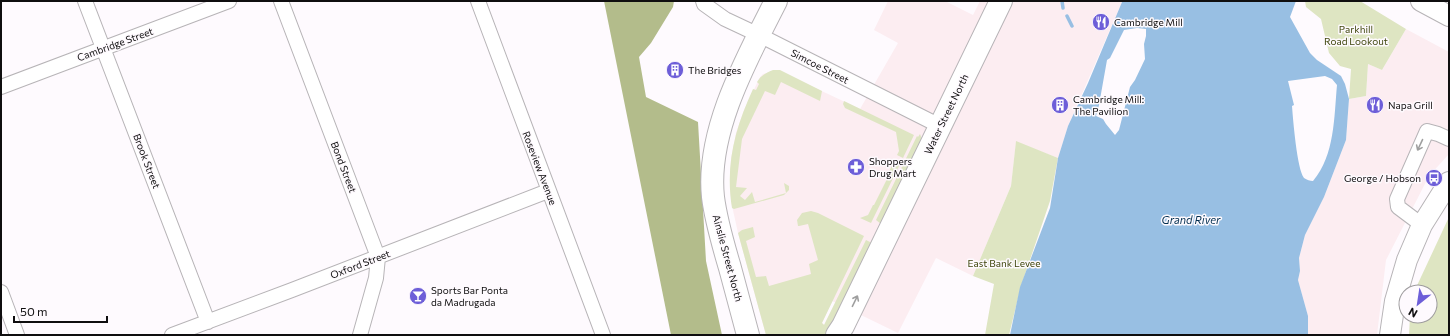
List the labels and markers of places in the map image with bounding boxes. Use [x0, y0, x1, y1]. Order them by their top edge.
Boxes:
restaurant icon: Cambridge Mill [1091, 12, 1111, 32]
place label: Cambridge Mill [1114, 16, 1183, 28]
building icon: The Bridges [665, 60, 685, 80]
place label: The Bridges [688, 64, 742, 76]
place label: Cambridge Mill: The Pavilion [1073, 93, 1144, 117]
building icon: Cambridge Mill: The Pavilion [1050, 95, 1070, 115]
restaurant icon: Napa Grill [1365, 95, 1385, 115]
place label: Napa Grill [1388, 99, 1433, 111]
place label: Shoppers Drug Mart [869, 155, 916, 179]
pharmacy icon: Shoppers Drug Mart [846, 157, 866, 177]
bus stop icon: George / Hobson [1424, 168, 1444, 188]
place label: George / Hobson [1344, 172, 1421, 184]
place label: Sports Bar Ponta da Madrugada [431, 284, 508, 308]
bar icon: Sports Bar Ponta da Madrugada [408, 286, 428, 306]

